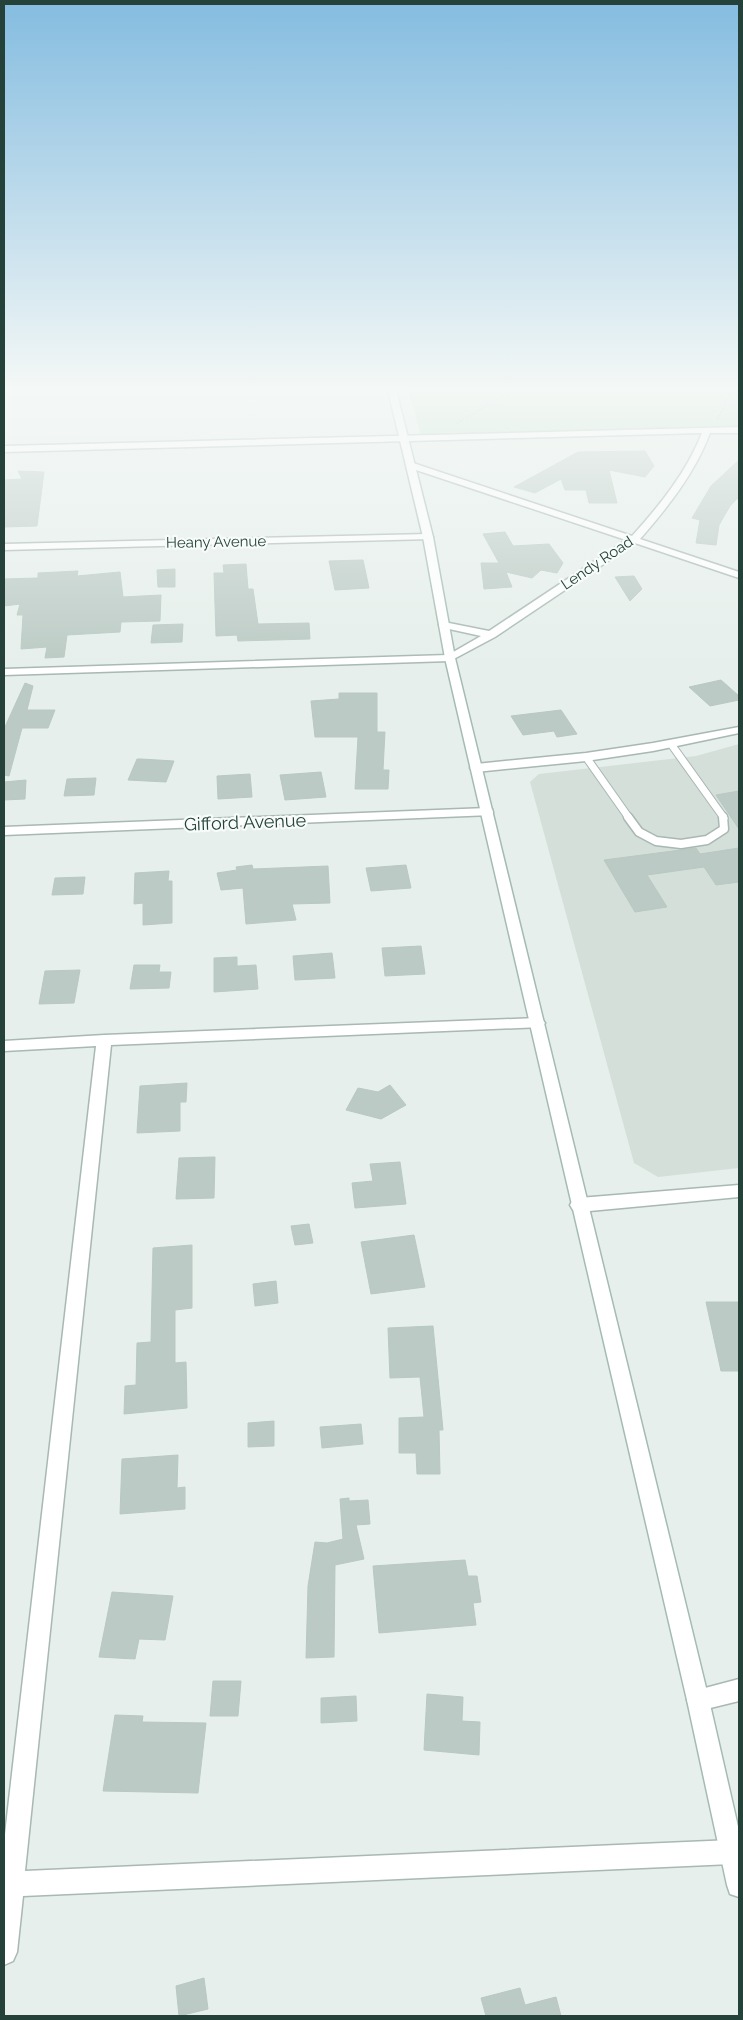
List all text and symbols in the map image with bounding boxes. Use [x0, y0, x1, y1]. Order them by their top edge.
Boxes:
street label: Heany Avenue [166, 532, 266, 552]
street label: Lendy Road [558, 532, 636, 594]
street label: Gifford Avenue [184, 809, 307, 835]

